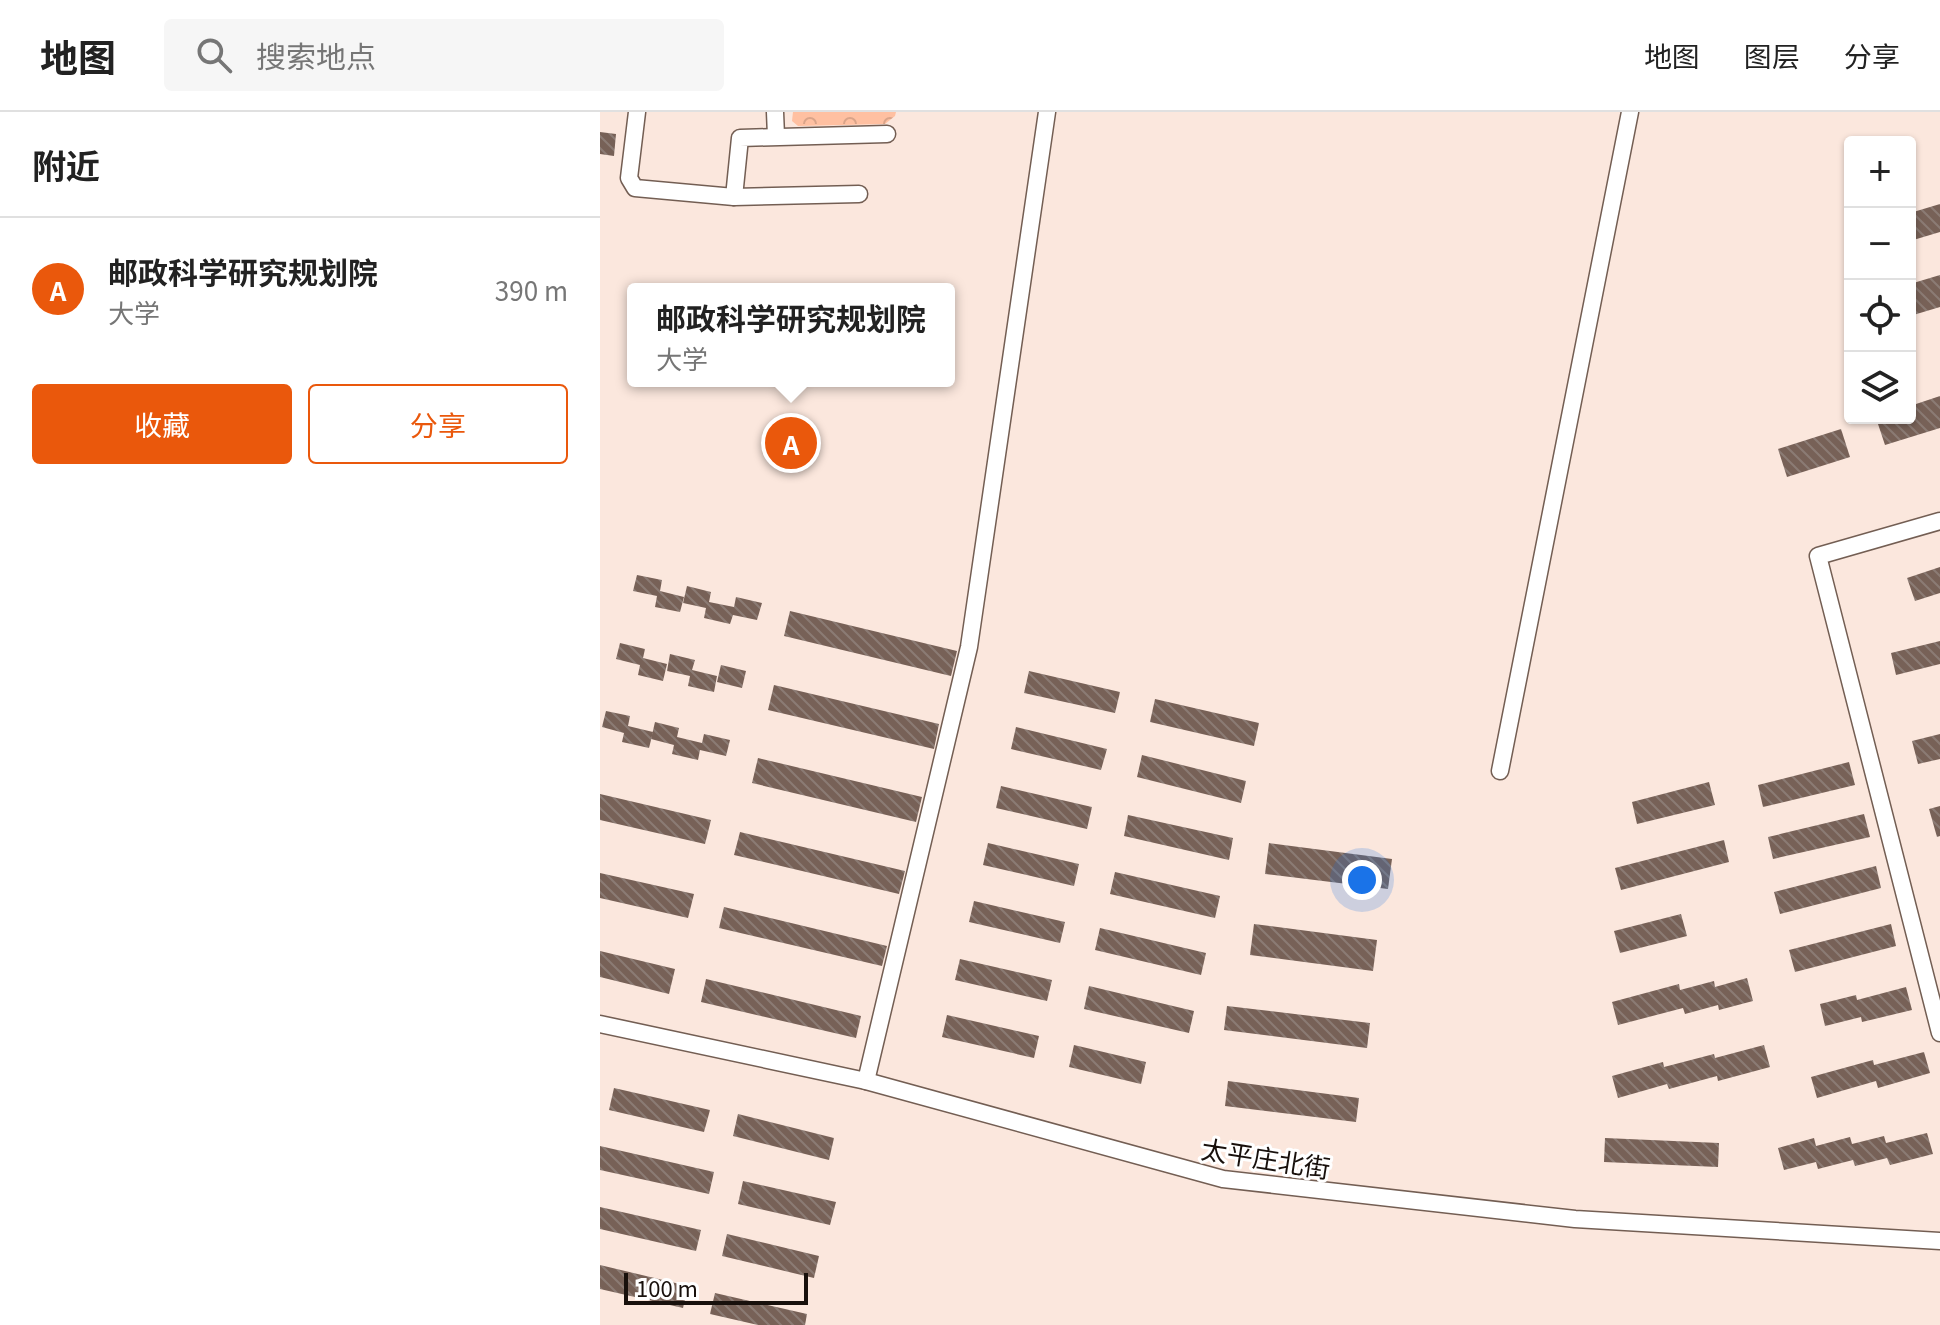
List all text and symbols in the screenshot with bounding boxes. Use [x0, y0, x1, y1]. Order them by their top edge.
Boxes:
search box [164, 19, 724, 91]
text: 地图 [40, 28, 116, 83]
icon: search [192, 33, 236, 77]
text: 搜索地点 [256, 33, 376, 77]
text: 地图 [1644, 35, 1700, 75]
text: 图层 [1744, 35, 1800, 75]
text: 分享 [1844, 35, 1900, 75]
map controls [1844, 136, 1916, 424]
button: + [1844, 136, 1916, 208]
text: 附近 [32, 140, 100, 189]
button: − [1844, 208, 1916, 280]
text: 邮政科学研究规划院 [108, 249, 378, 293]
text: A [50, 271, 66, 308]
text: 390 m [495, 271, 568, 308]
button: locate [1844, 280, 1916, 352]
popup [627, 283, 955, 387]
text: 大学 [108, 293, 160, 330]
text: 邮政科学研究规划院 [656, 295, 926, 339]
text: 大学 [656, 339, 708, 376]
button: layers [1844, 352, 1916, 424]
button: 收藏 [32, 384, 292, 464]
button: 分享 [308, 384, 568, 464]
pin: A [765, 413, 817, 473]
your location [1342, 860, 1382, 900]
street label: 太平庄北街 [1199, 1129, 1333, 1185]
scale bar [624, 1269, 808, 1305]
text: 100 m [636, 1271, 698, 1303]

